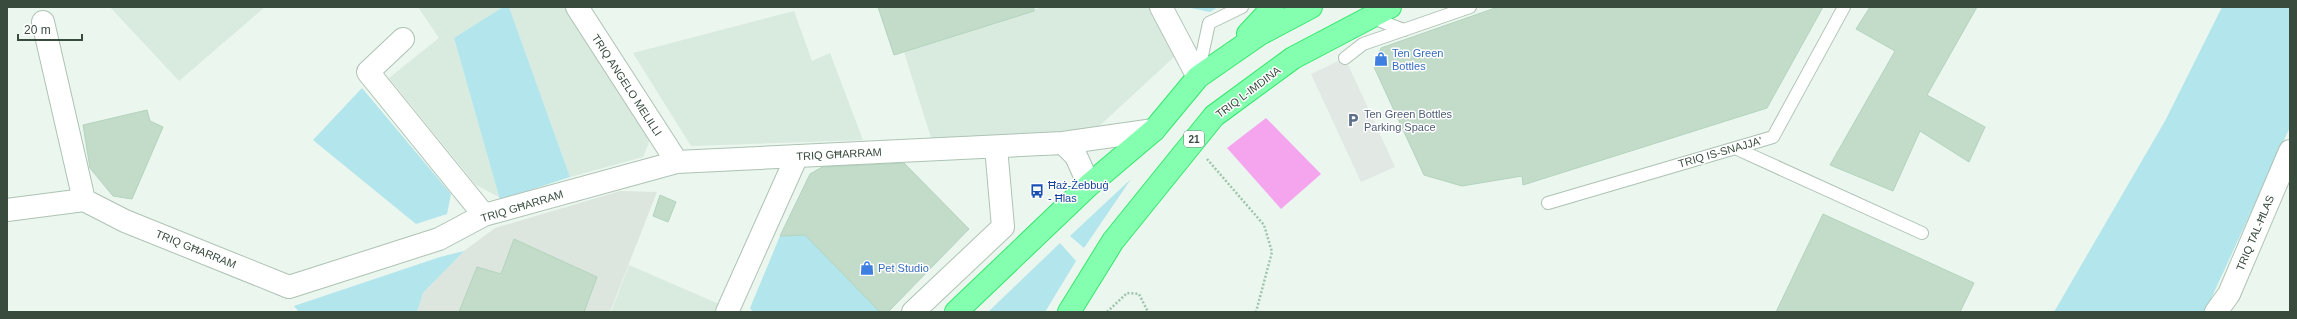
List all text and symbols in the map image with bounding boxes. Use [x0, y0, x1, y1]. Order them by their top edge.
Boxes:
scale bar [18, 16, 82, 42]
text: 20 m [24, 23, 51, 37]
street label: TRIQ ANGELO MELILLI [590, 32, 664, 138]
place label: Ten Green Bottles [1392, 47, 1443, 72]
shop icon: Ten Green Bottles [1373, 51, 1389, 67]
street label: TRIQ L-IMDINA [1213, 63, 1283, 120]
place label: Ten Green Bottles Parking Space [1364, 108, 1453, 133]
parking icon: Ten Green Bottles Parking Space [1345, 112, 1361, 128]
road number: 21 [1184, 131, 1204, 147]
street label: TRIQ IS-SNAJJA' [1677, 134, 1763, 170]
street label: TRIQ GĦARRAM [796, 146, 882, 162]
place label: Ħaż-Żebbuġ - Ħlas [1048, 179, 1109, 204]
bus stop icon: Ħaż-Żebbuġ - Ħlas [1029, 183, 1045, 199]
street label: TRIQ GĦARRAM [479, 188, 565, 224]
street label: TRIQ TAL-ĦLAS [2234, 193, 2276, 273]
street label: TRIQ GĦARRAM [154, 227, 238, 271]
shop icon: Pet Studio [859, 260, 875, 276]
place label: Pet Studio [878, 262, 929, 274]

